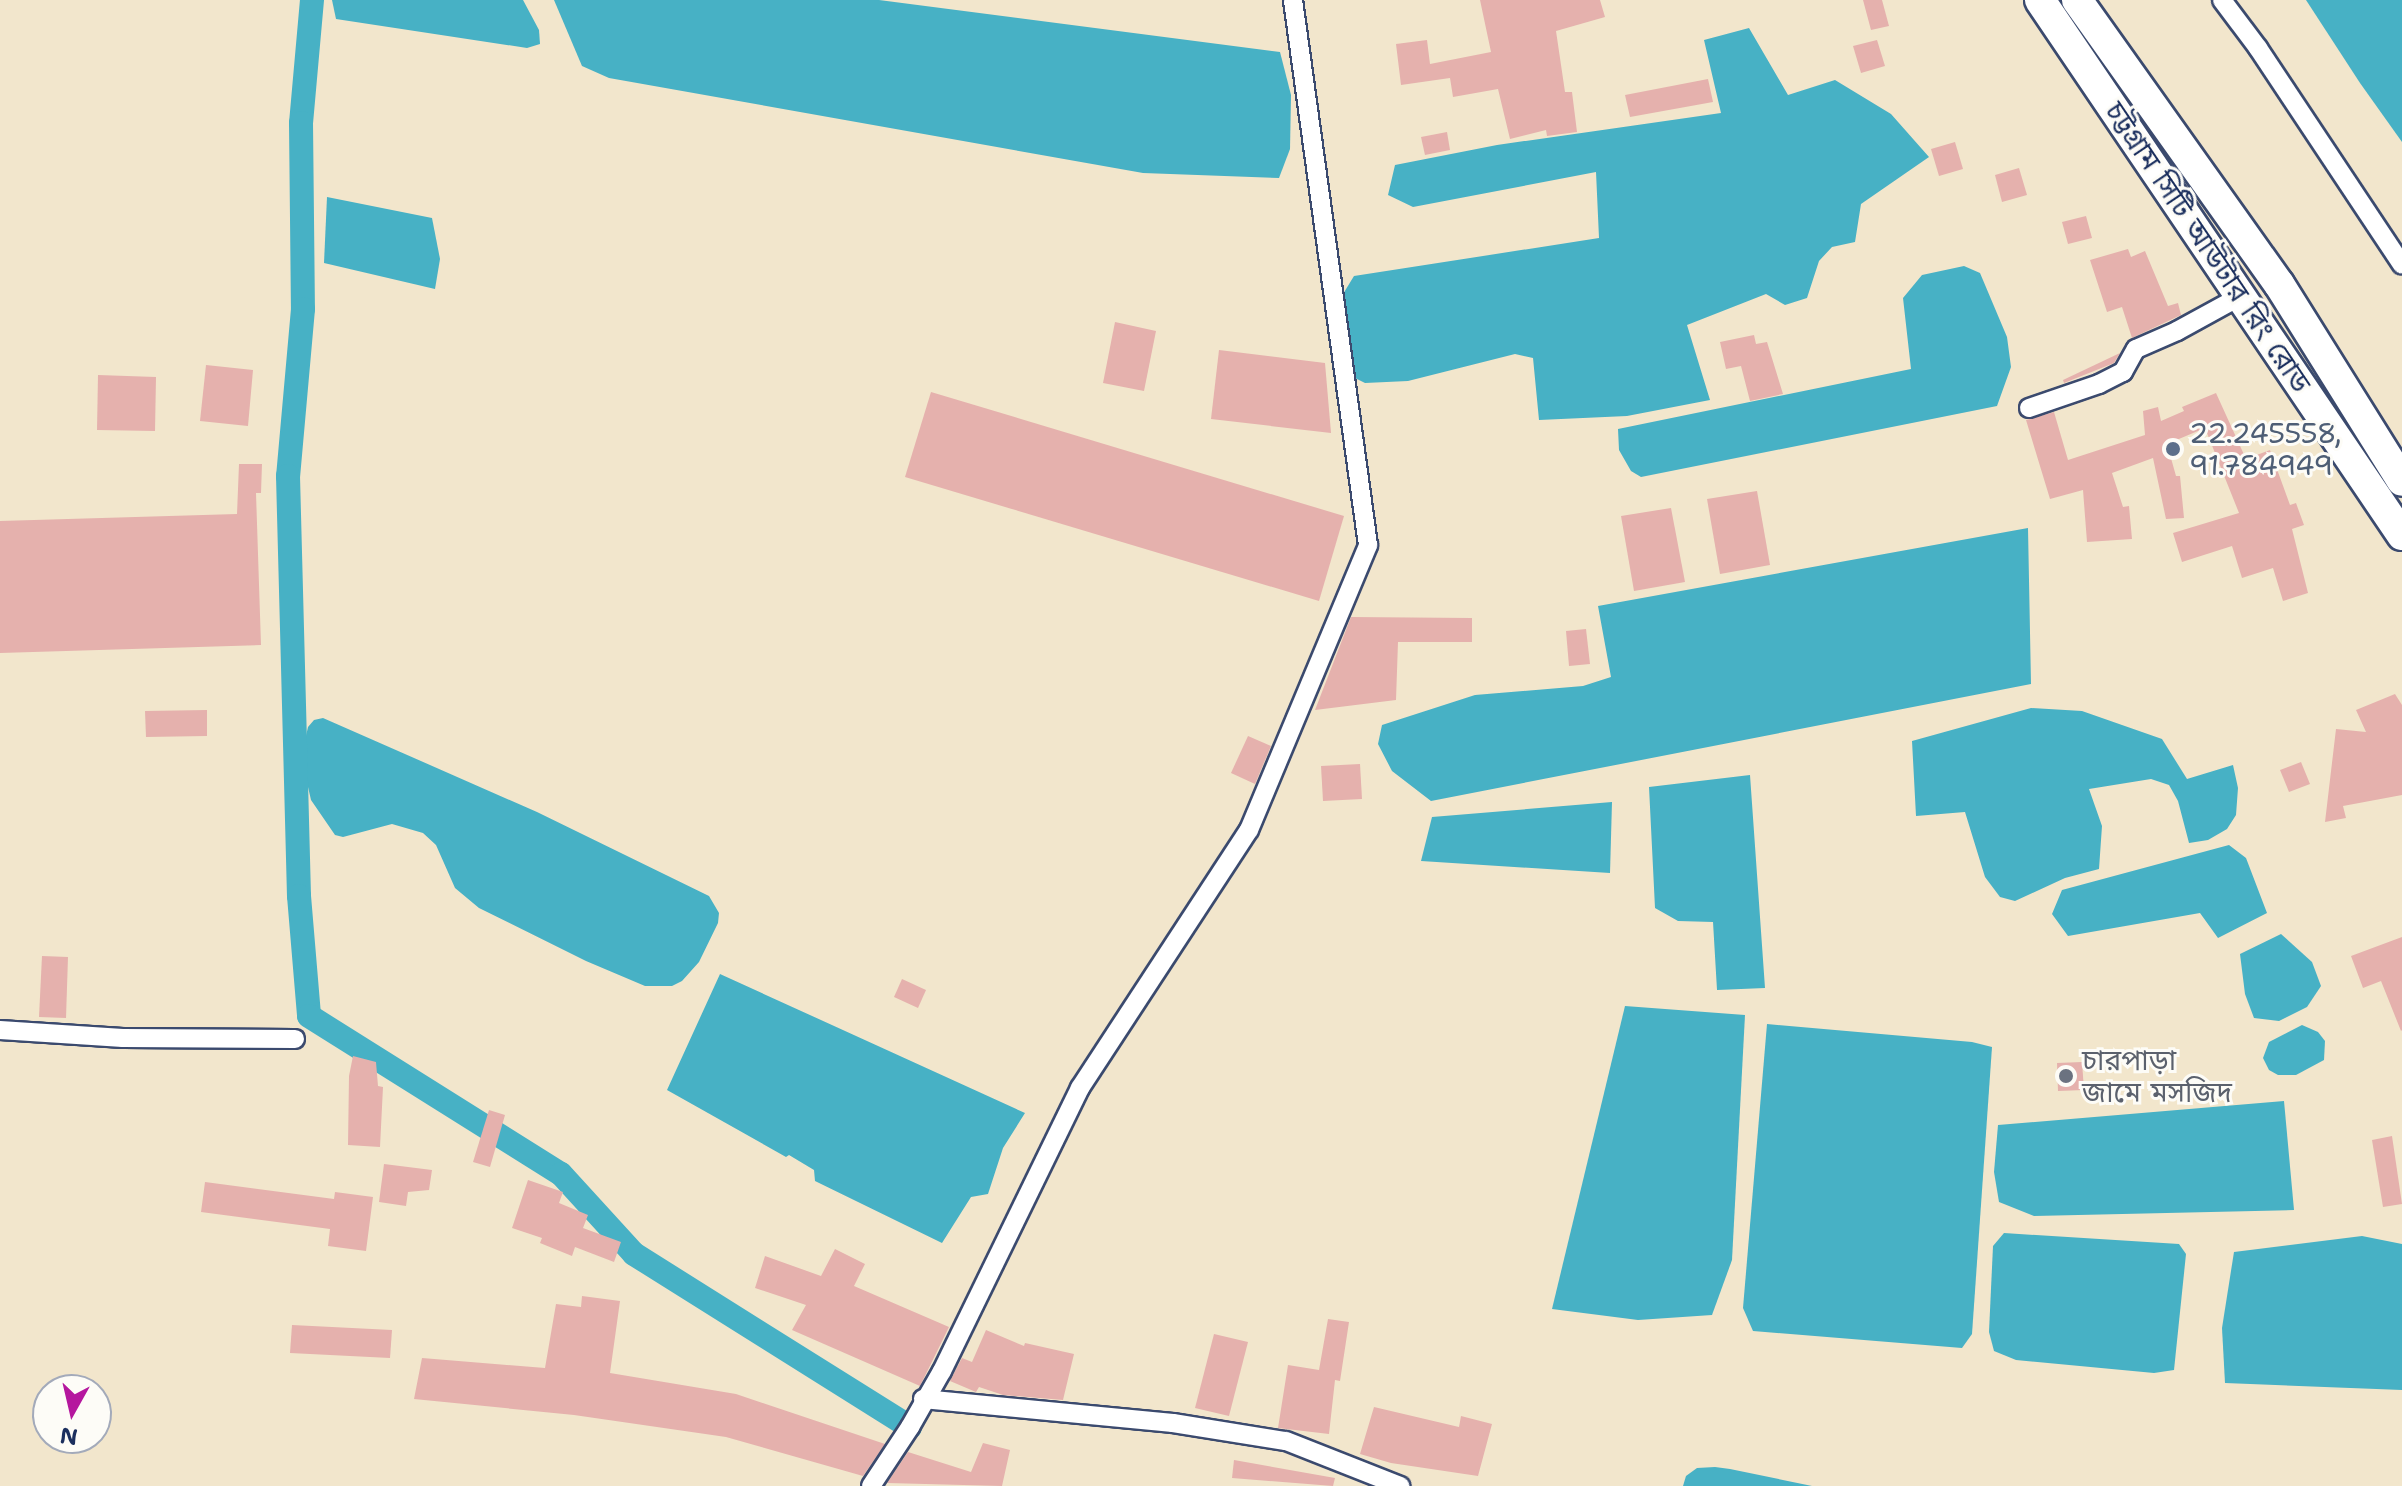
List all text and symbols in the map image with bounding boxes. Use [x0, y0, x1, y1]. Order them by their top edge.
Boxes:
street label: চট্টগ্রাম সিটি আউটার রিং রোড [2098, 95, 2318, 399]
place label: 22.245558, 91.784949 [2189, 416, 2342, 482]
marker: 22.245558, 91.784949 [2164, 440, 2182, 458]
place label: চারপাড়া জামে মসজিদ [2082, 1043, 2232, 1109]
marker: চারপাড়া জামে মসজিদ [2057, 1067, 2075, 1085]
north arrow [32, 1374, 112, 1454]
text: N [58, 1421, 80, 1452]

